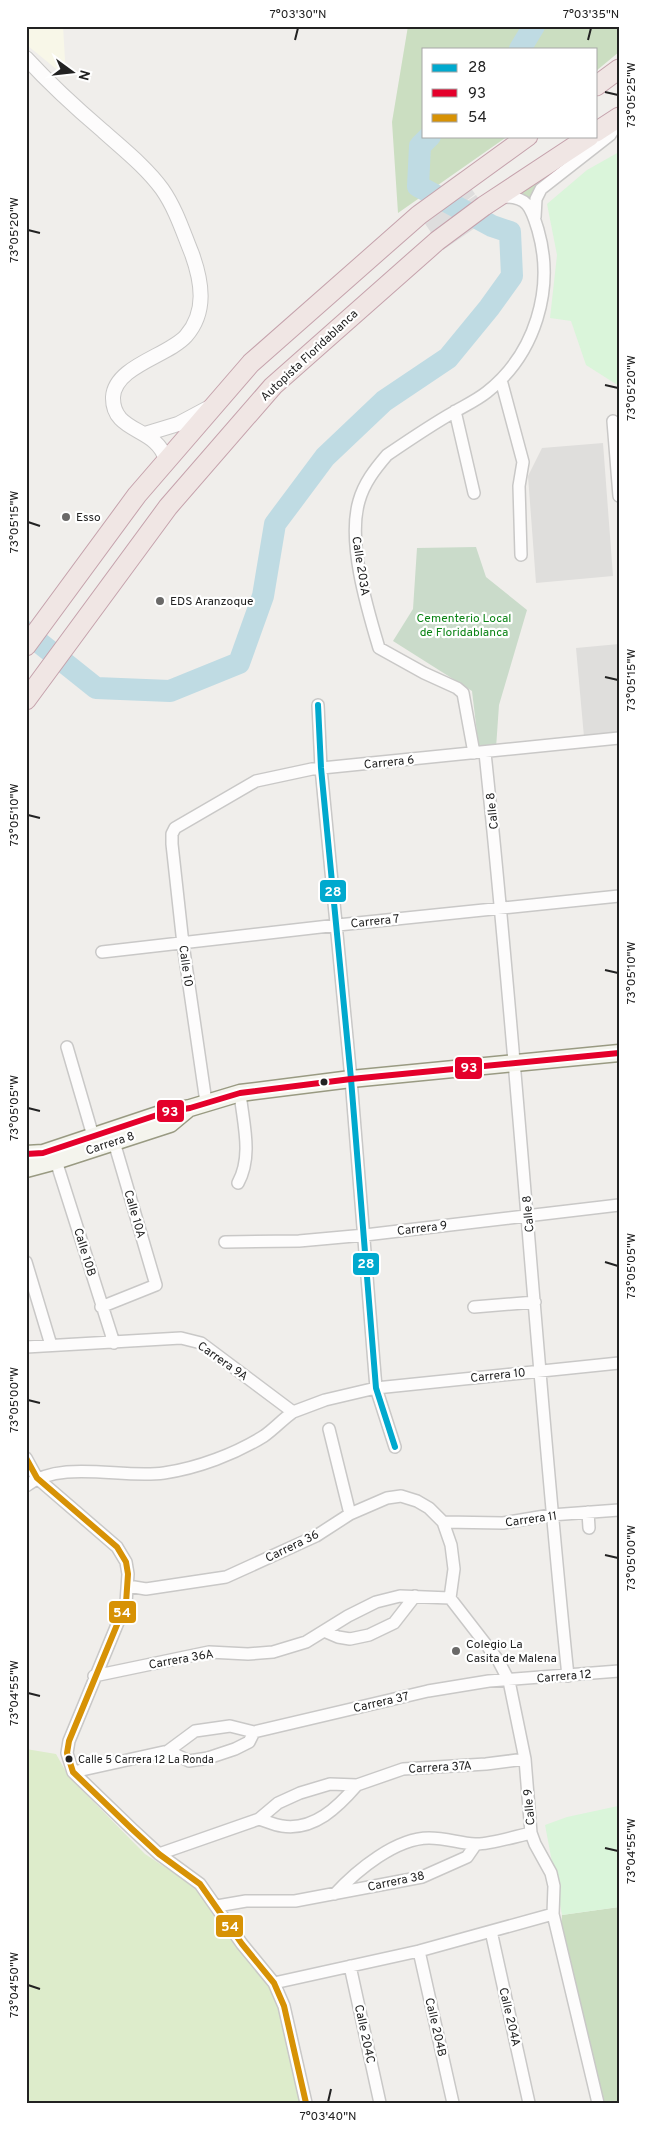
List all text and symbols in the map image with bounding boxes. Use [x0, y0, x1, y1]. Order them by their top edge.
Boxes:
text: 7°03'30"N [270, 7, 326, 23]
text: 7°03'35"N [563, 7, 619, 23]
north arrow [48, 48, 98, 98]
legend [422, 48, 598, 138]
text: 28 [468, 59, 486, 78]
text: 73°05'25"W [624, 62, 640, 128]
text: N [74, 68, 93, 82]
text: 93 [468, 85, 486, 104]
text: 54 [468, 109, 487, 128]
text: 73°05'20"W [7, 197, 23, 263]
street label: Autopista Floridablanca [258, 306, 362, 405]
text: 73°05'20"W [624, 355, 640, 421]
text: 73°05'15"W [7, 491, 23, 553]
place label: Esso [76, 510, 101, 526]
marker: Esso [60, 511, 72, 523]
street label: Calle 203A [347, 535, 373, 597]
place label: EDS Aranzoque [170, 594, 253, 610]
marker: EDS Aranzoque [154, 595, 166, 607]
park label: Cementerio Local de Floridablanca [417, 611, 512, 641]
text: 73°05'15"W [624, 649, 640, 711]
street label: Carrera 6 [363, 752, 415, 774]
text: 73°05'10"W [7, 783, 23, 847]
street label: Calle 8 [483, 792, 503, 830]
line badge: 28 [319, 879, 347, 903]
text: 28 [324, 884, 342, 901]
street label: Carrera 7 [350, 911, 400, 933]
text: 73°05'10"W [624, 941, 640, 1005]
street label: Calle 10 [174, 944, 196, 988]
line badge: 93 [454, 1056, 483, 1080]
text: 93 [461, 1060, 478, 1077]
text: 73°05'05"W [7, 1075, 23, 1141]
unlabelled marker [319, 1077, 329, 1087]
line badge: 93 [156, 1099, 185, 1123]
text: 93 [162, 1104, 179, 1121]
street label: Carrera 8 [84, 1129, 137, 1159]
street label: Calle 10A [120, 1188, 149, 1240]
street label: Calle 8 [519, 1195, 539, 1233]
street label: Carrera 9 [396, 1218, 448, 1240]
street label: Calle 10B [69, 1226, 99, 1279]
text: 73°05'05"W [624, 1233, 640, 1299]
line badge: 28 [352, 1252, 380, 1276]
text: 28 [357, 1256, 375, 1273]
street label: Carrera 9A [194, 1339, 251, 1385]
street label: Carrera 10 [470, 1365, 527, 1387]
text: 73°05'00"W [7, 1367, 23, 1433]
street label: Carrera 11 [504, 1508, 558, 1532]
text: 73°05'00"W [624, 1525, 640, 1591]
street label: Carrera 36 [263, 1527, 322, 1567]
line badge: 54 [108, 1600, 137, 1624]
text: 54 [113, 1605, 131, 1622]
place label: Colegio La Casita de Malena [466, 1637, 557, 1667]
marker: Colegio La Casita de Malena [450, 1645, 462, 1657]
street label: Carrera 36A [147, 1646, 215, 1674]
text: 73°04'55"W [7, 1660, 23, 1726]
street label: Carrera 12 [536, 1667, 592, 1687]
street label: Carrera 37 [352, 1689, 411, 1717]
place label: Calle 5 Carrera 12 La Ronda [78, 1753, 214, 1767]
marker: Calle 5 Carrera 12 La Ronda [64, 1754, 74, 1764]
street label: Carrera 37A [408, 1758, 472, 1778]
street label: Calle 9 [520, 1788, 540, 1826]
text: 73°04'55"W [624, 1818, 640, 1884]
street label: Carrera 38 [366, 1868, 426, 1896]
line badge: 54 [215, 1914, 244, 1938]
text: 54 [221, 1919, 239, 1936]
text: 73°04'50"W [7, 1952, 23, 2018]
street label: Calle 204A [494, 1986, 524, 2048]
street label: Calle 204B [420, 1996, 450, 2058]
street label: Calle 204C [350, 2003, 378, 2065]
text: 7°03'40"N [299, 2109, 357, 2125]

